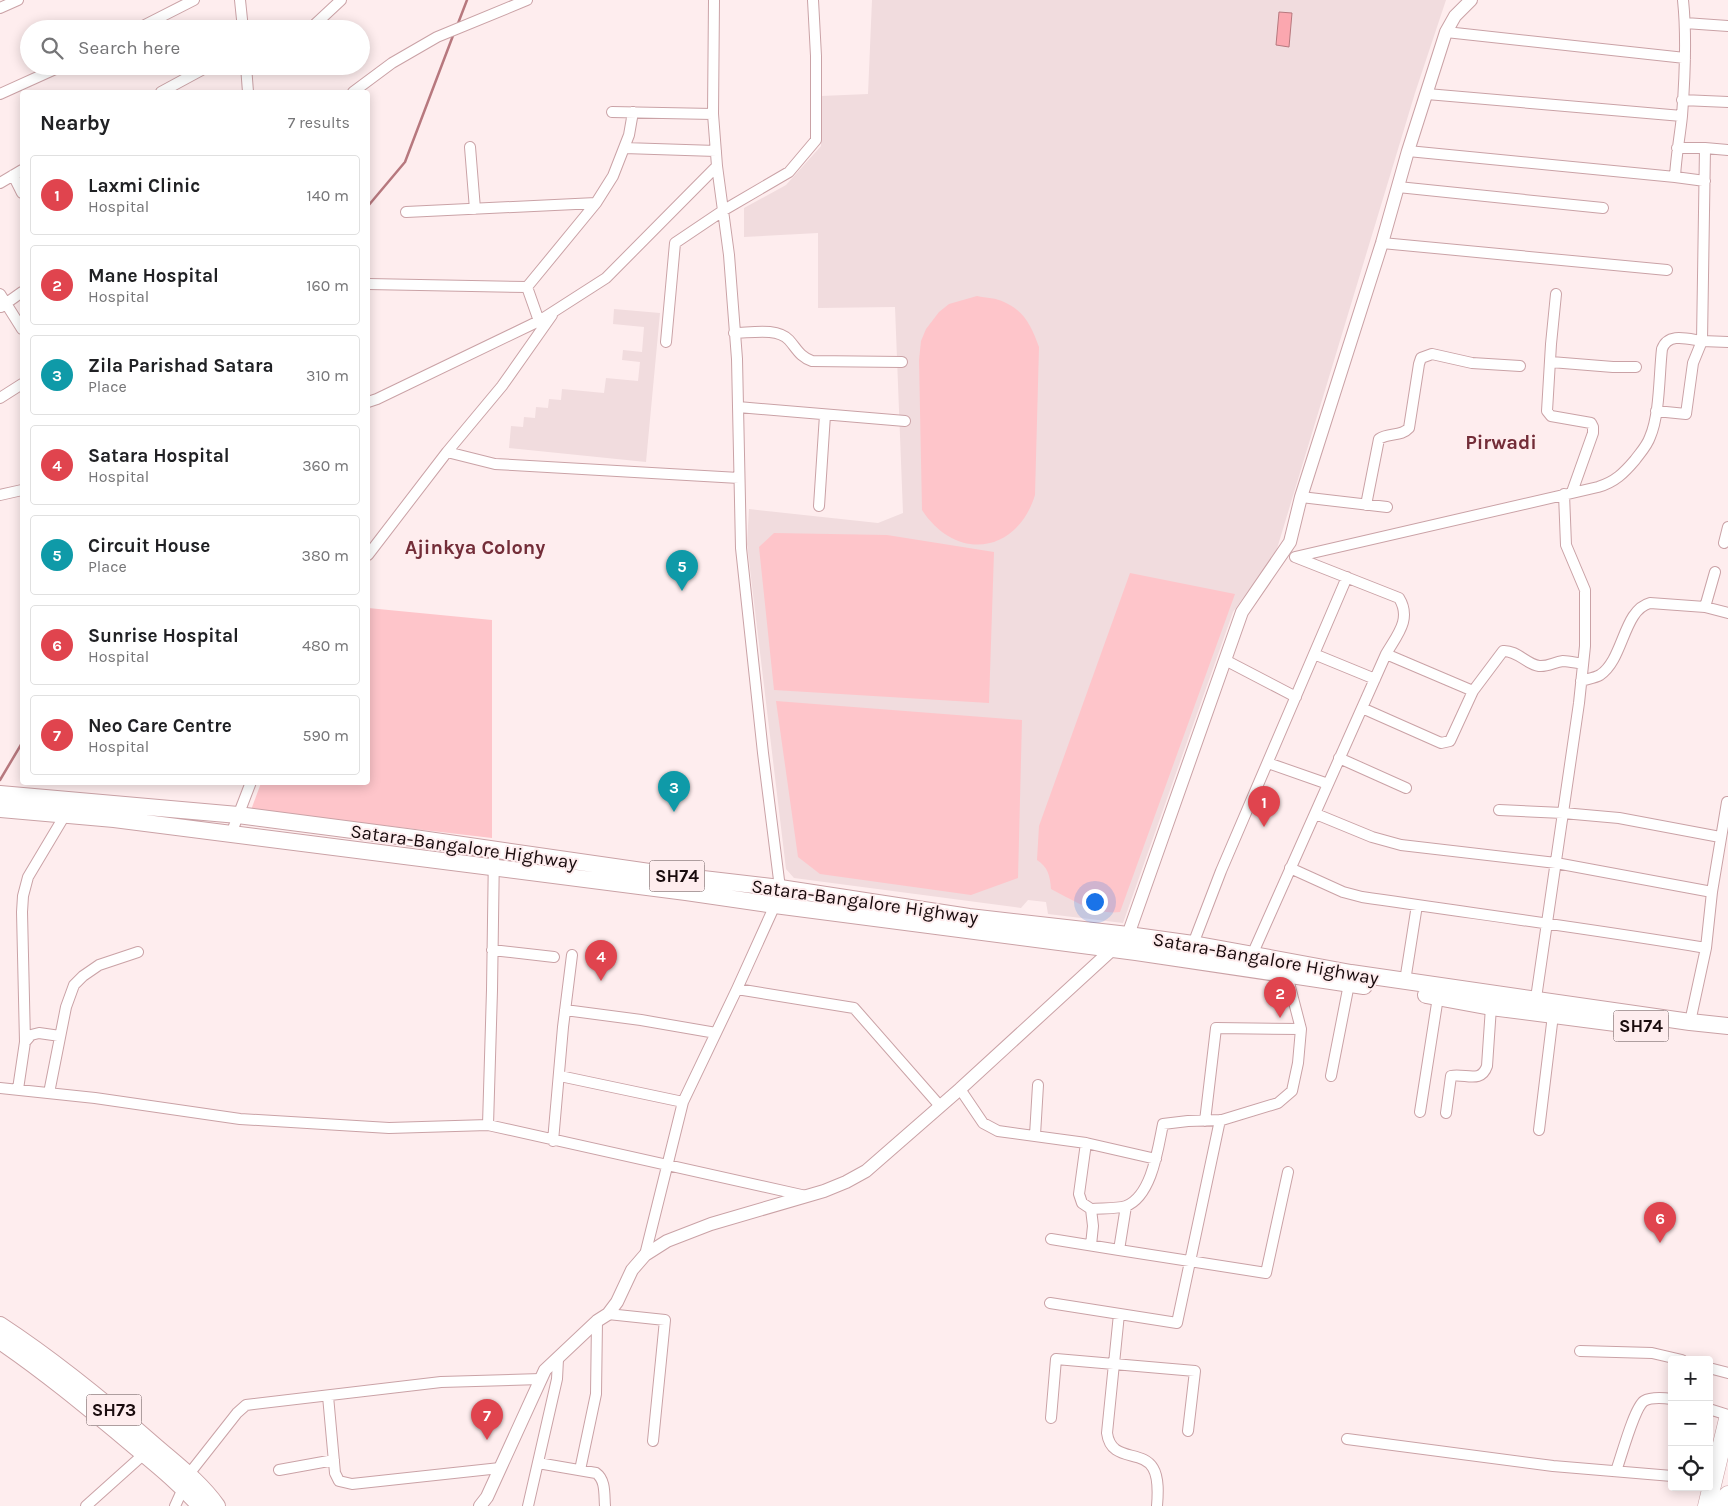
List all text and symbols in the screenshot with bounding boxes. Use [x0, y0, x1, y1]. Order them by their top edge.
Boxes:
search box [20, 20, 370, 75]
icon: search [38, 34, 66, 62]
text: Search here [78, 37, 180, 59]
text: Nearby [40, 111, 110, 135]
text: 7 results [288, 113, 350, 132]
text: Laxmi Clinic [88, 175, 200, 197]
text: 1 [54, 186, 60, 205]
text: 140 m [307, 186, 349, 205]
text: Hospital [88, 197, 149, 216]
text: Mane Hospital [88, 265, 219, 287]
text: 2 [52, 276, 62, 295]
text: 160 m [306, 276, 349, 295]
text: Hospital [88, 287, 149, 306]
text: Zila Parishad Satara [88, 355, 274, 377]
text: 3 [52, 366, 62, 385]
text: 310 m [306, 366, 349, 385]
text: Place [88, 377, 127, 396]
district label: Pirwadi [1465, 431, 1537, 454]
text: Satara Hospital [88, 445, 230, 467]
text: 4 [52, 456, 62, 475]
text: 360 m [302, 456, 349, 475]
text: Hospital [88, 467, 149, 486]
text: Circuit House [88, 535, 210, 557]
district label: Ajinkya Colony [405, 536, 545, 559]
text: 5 [52, 546, 62, 565]
text: 380 m [301, 546, 349, 565]
pin: 5 [666, 550, 698, 591]
text: Place [88, 557, 127, 576]
text: Sunrise Hospital [88, 625, 239, 647]
text: 6 [52, 636, 62, 655]
text: 480 m [302, 636, 349, 655]
text: Hospital [88, 647, 149, 666]
text: Neo Care Centre [88, 715, 232, 737]
text: 7 [53, 726, 61, 745]
text: 590 m [302, 726, 349, 745]
text: Hospital [88, 737, 149, 756]
pin: 3 [658, 771, 690, 812]
pin: 1 [1248, 786, 1280, 827]
street label: Satara-Bangalore Highway [349, 820, 579, 874]
road number: SH74 [650, 860, 704, 891]
street label: Satara-Bangalore Highway [750, 875, 980, 929]
your location [1082, 889, 1108, 915]
street label: Satara-Bangalore Highway [1151, 928, 1381, 990]
pin: 4 [585, 940, 617, 981]
pin: 2 [1264, 977, 1296, 1018]
road number: SH74 [1614, 1010, 1668, 1042]
pin: 6 [1644, 1202, 1676, 1243]
map controls [1668, 1356, 1713, 1491]
button: + [1668, 1356, 1713, 1401]
road number: SH73 [86, 1394, 142, 1426]
pin: 7 [471, 1399, 503, 1440]
button: − [1668, 1401, 1713, 1446]
button: locate [1668, 1446, 1713, 1491]

